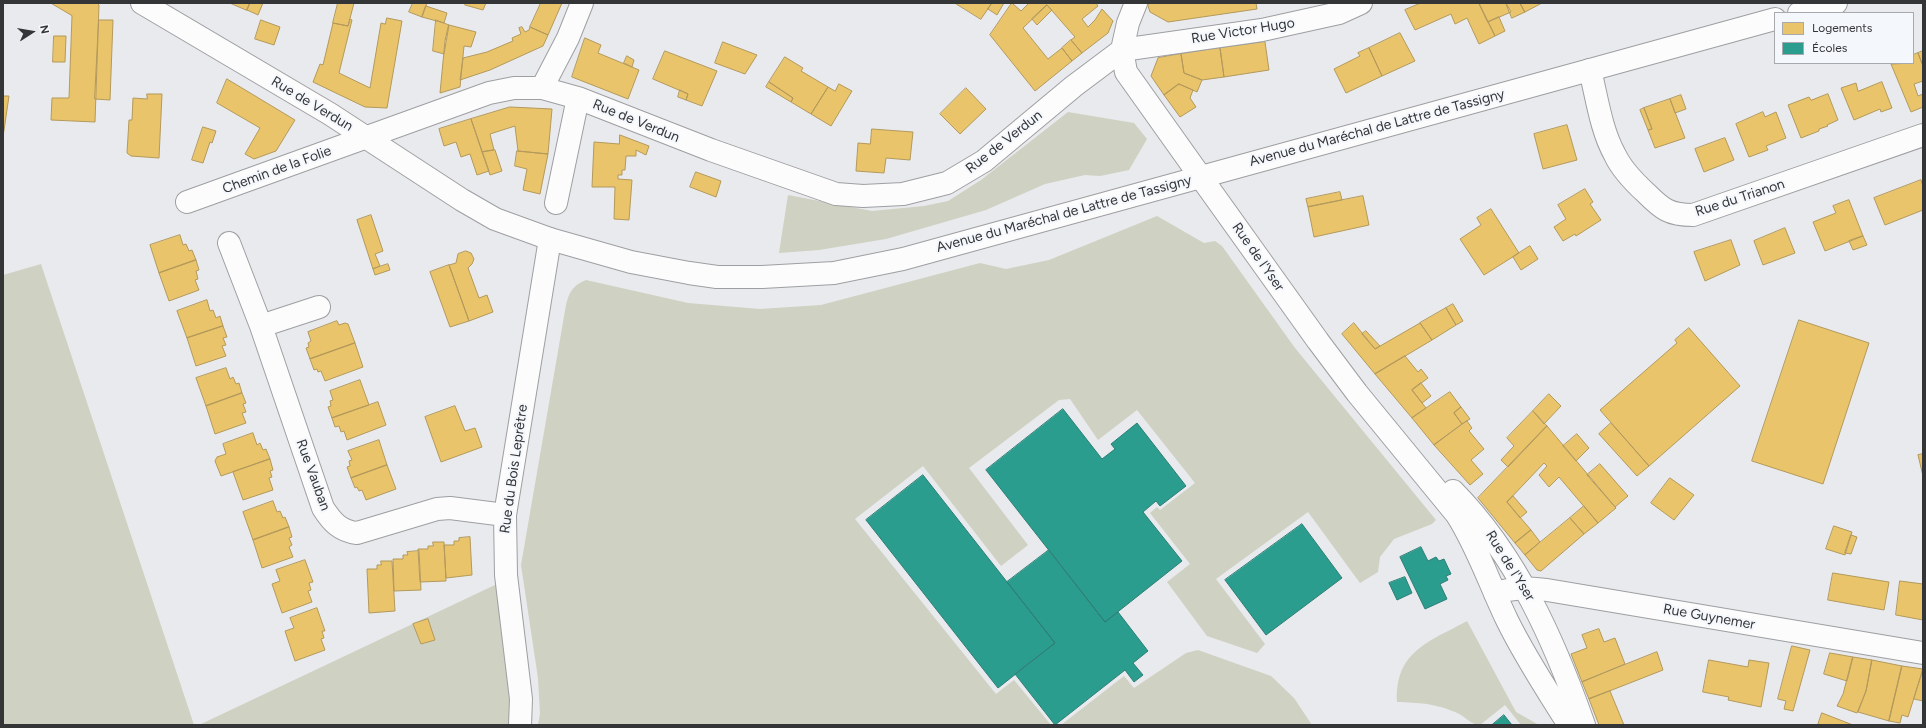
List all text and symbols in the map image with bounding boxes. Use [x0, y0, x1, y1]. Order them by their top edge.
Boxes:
north arrow [12, 12, 52, 52]
legend [1774, 12, 1914, 64]
street label: Rue Victor Hugo [1190, 15, 1296, 47]
text: Logements [1812, 21, 1872, 35]
text: N [37, 24, 51, 35]
text: Écoles [1812, 41, 1847, 55]
street label: Rue de Verdun [268, 73, 356, 135]
street label: Avenue du Maréchal de Lattre de Tassigny [1247, 86, 1507, 170]
street label: Rue de Verdun [590, 96, 682, 146]
street label: Rue de Verdun [962, 107, 1046, 177]
street label: Chemin de la Folie [220, 143, 334, 197]
street label: Avenue du Maréchal de Lattre de Tassigny [934, 172, 1194, 256]
street label: Rue du Trianon [1693, 176, 1787, 220]
street label: Rue de l'Yser [1228, 219, 1288, 295]
street label: Rue du Bois Leprêtre [497, 403, 531, 535]
street label: Rue Vauban [292, 437, 334, 513]
street label: Rue de l'Yser [1482, 528, 1538, 604]
street label: Rue Guynemer [1662, 601, 1756, 633]

